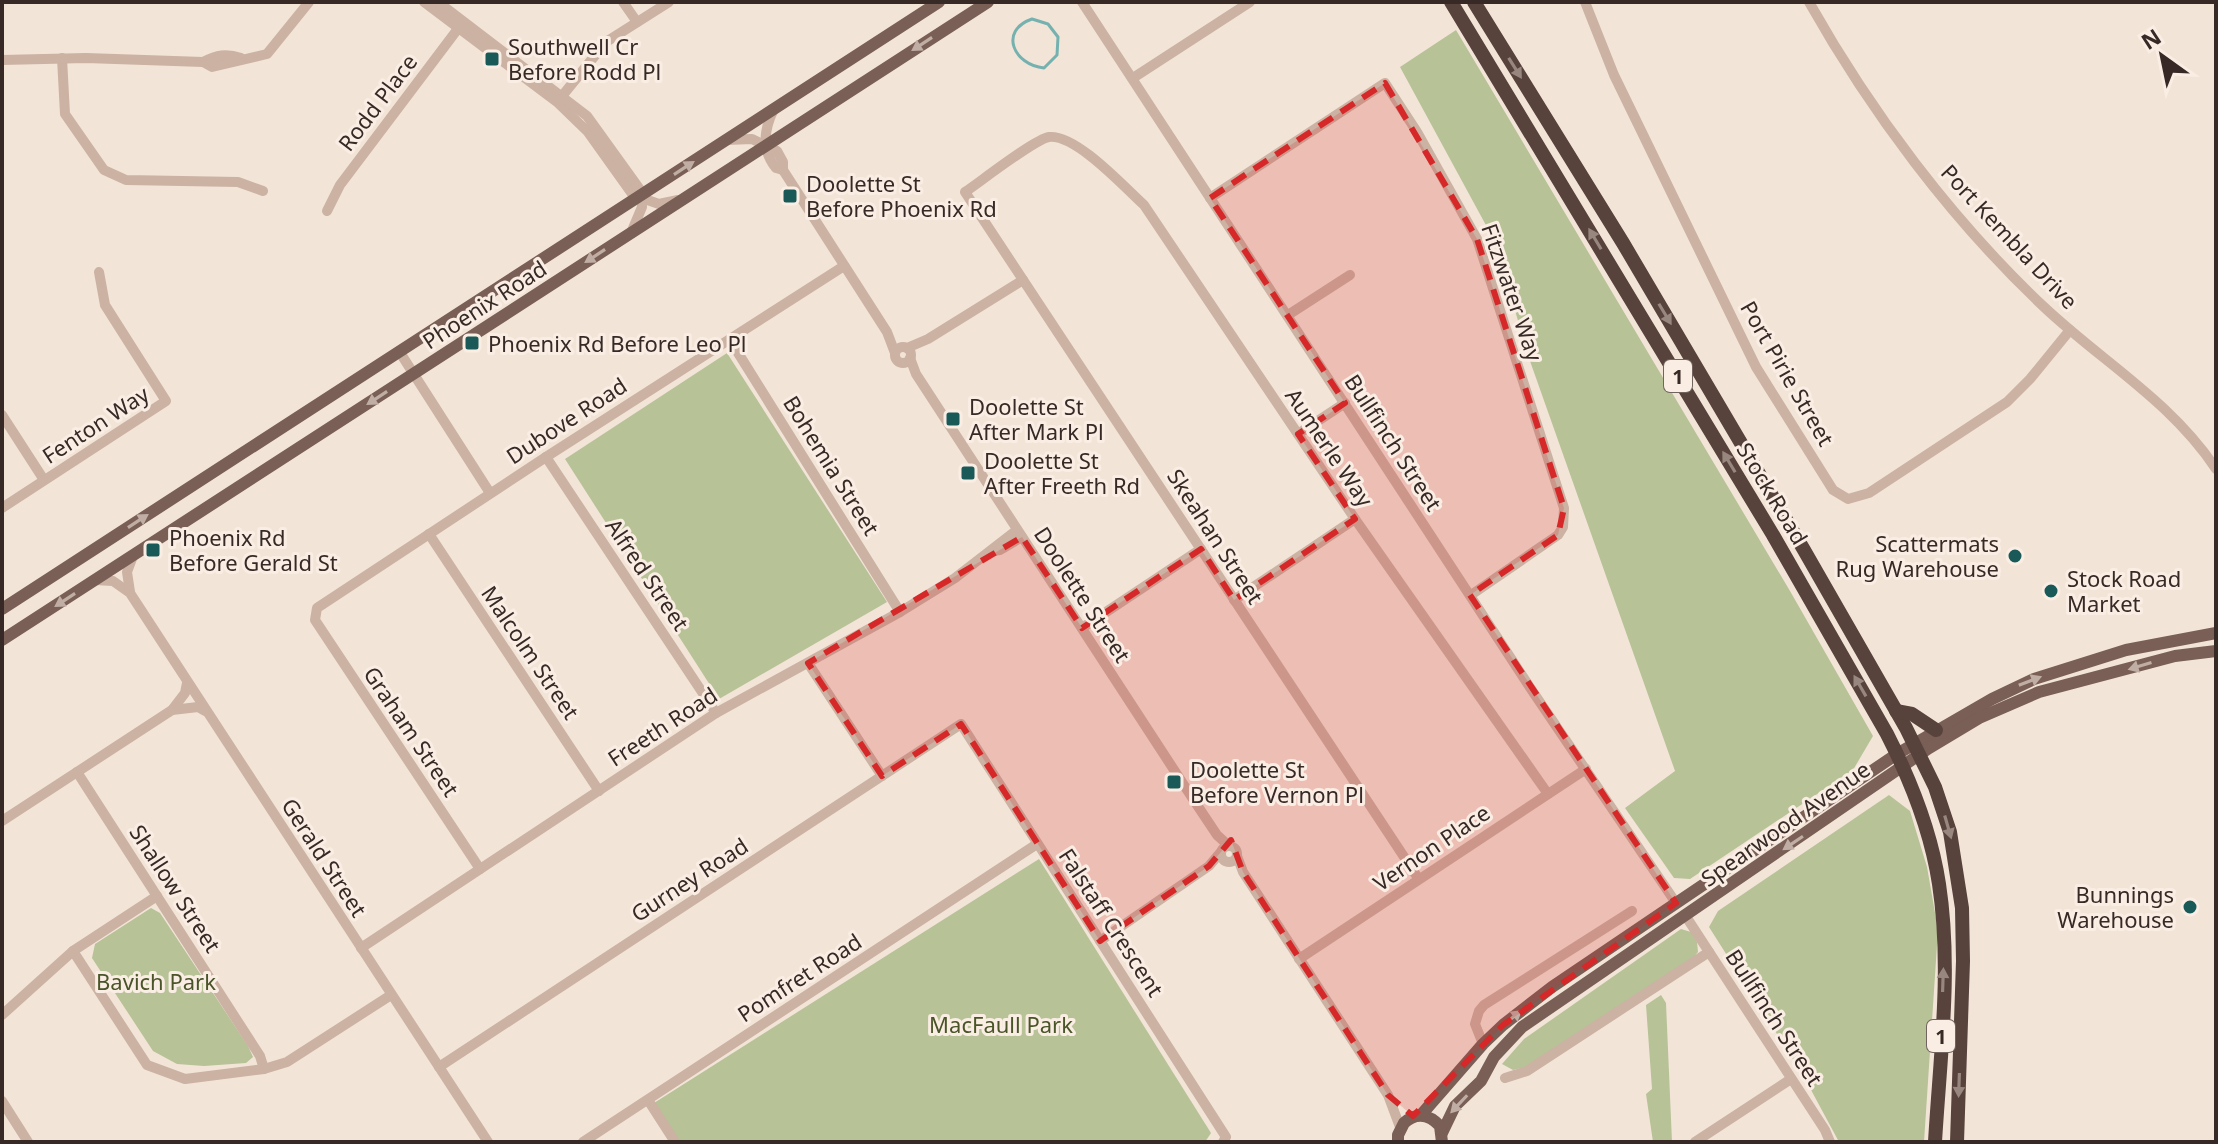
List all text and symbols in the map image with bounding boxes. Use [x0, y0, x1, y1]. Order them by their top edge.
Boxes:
north arrow [2122, 16, 2202, 96]
text: N [2135, 21, 2166, 56]
place label: Southwell Cr Before Rodd Pl [508, 31, 661, 86]
one-way arrow [911, 37, 933, 51]
street label: Rodd Place [331, 47, 423, 157]
marker: Southwell Cr Before Rodd Pl [483, 50, 501, 68]
one-way arrow [1508, 57, 1522, 79]
street label: Port Kembla Drive [1935, 157, 2085, 315]
one-way arrow [673, 161, 694, 176]
place label: Doolette St Before Phoenix Rd [806, 168, 997, 223]
marker: Doolette St Before Phoenix Rd [781, 187, 799, 205]
street label: Fitzwater Way [1475, 219, 1551, 366]
one-way arrow [1588, 228, 1602, 250]
one-way arrow [584, 249, 606, 263]
street label: Phoenix Road [416, 253, 552, 355]
street label: Port Pirie Street [1734, 295, 1842, 451]
one-way arrow [1658, 303, 1672, 325]
place label: Phoenix Rd Before Leo Pl [488, 328, 747, 358]
marker: Phoenix Rd Before Leo Pl [463, 334, 481, 352]
road number: 1 [1664, 360, 1692, 392]
street label: Bullfinch Street [1339, 368, 1449, 516]
street label: Dubove Road [500, 370, 632, 470]
street label: Fenton Way [36, 378, 155, 470]
street label: Aumerle Way [1279, 382, 1381, 513]
street label: Bohemia Street [777, 389, 887, 541]
one-way arrow [366, 390, 388, 404]
place label: Doolette St After Mark Pl [969, 391, 1104, 446]
marker: Doolette St After Mark Pl [944, 410, 962, 428]
street label: Stock Road [1731, 436, 1815, 550]
place label: Doolette St After Freeth Rd [984, 445, 1140, 500]
one-way arrow [1722, 451, 1736, 473]
street label: Skeahan Street [1161, 463, 1271, 609]
marker: Doolette St After Freeth Rd [959, 464, 977, 482]
street label: Alfred Street [599, 512, 697, 636]
one-way arrow [127, 514, 149, 529]
street label: Doolette Street [1028, 520, 1138, 668]
place label: Phoenix Rd Before Gerald St [169, 522, 338, 577]
place label: Scattermats Rug Warehouse [1836, 528, 1999, 583]
marker: Phoenix Rd Before Gerald St [144, 541, 162, 559]
marker: Scattermats Rug Warehouse [2006, 547, 2024, 565]
place label: Stock Road Market [2067, 563, 2181, 618]
street label: Malcolm Street [475, 579, 587, 725]
marker: Stock Road Market [2042, 582, 2060, 600]
one-way arrow [54, 592, 75, 607]
street label: Graham Street [357, 660, 467, 802]
one-way arrow [2127, 660, 2151, 673]
one-way arrow [1853, 675, 1867, 697]
one-way arrow [2018, 675, 2042, 688]
street label: Freeth Road [601, 679, 723, 773]
street label: Spearwood Avenue [1695, 753, 1875, 893]
place label: Doolette St Before Vernon Pl [1190, 754, 1364, 809]
marker: Doolette St Before Vernon Pl [1165, 773, 1183, 791]
street label: Gerald Street [275, 792, 375, 922]
street label: Vernon Place [1367, 797, 1495, 897]
one-way arrow [1942, 815, 1955, 839]
street label: Shallow Street [123, 818, 229, 958]
street label: Gurney Road [625, 830, 753, 928]
one-way arrow [1783, 835, 1804, 850]
street label: Falstaff Crescent [1053, 842, 1171, 1002]
place label: Bunnings Warehouse [2057, 879, 2174, 934]
marker: Bunnings Warehouse [2181, 898, 2199, 916]
street label: Pomfret Road [731, 926, 867, 1028]
street label: Bullfinch Street [1720, 943, 1830, 1091]
park label: Bavich Park [96, 966, 216, 996]
one-way arrow [1937, 967, 1950, 992]
park label: MacFaull Park [929, 1009, 1073, 1039]
one-way arrow [1502, 1010, 1522, 1026]
road number: 1 [1927, 1020, 1955, 1052]
one-way arrow [1952, 1073, 1965, 1098]
one-way arrow [1451, 1094, 1469, 1113]

